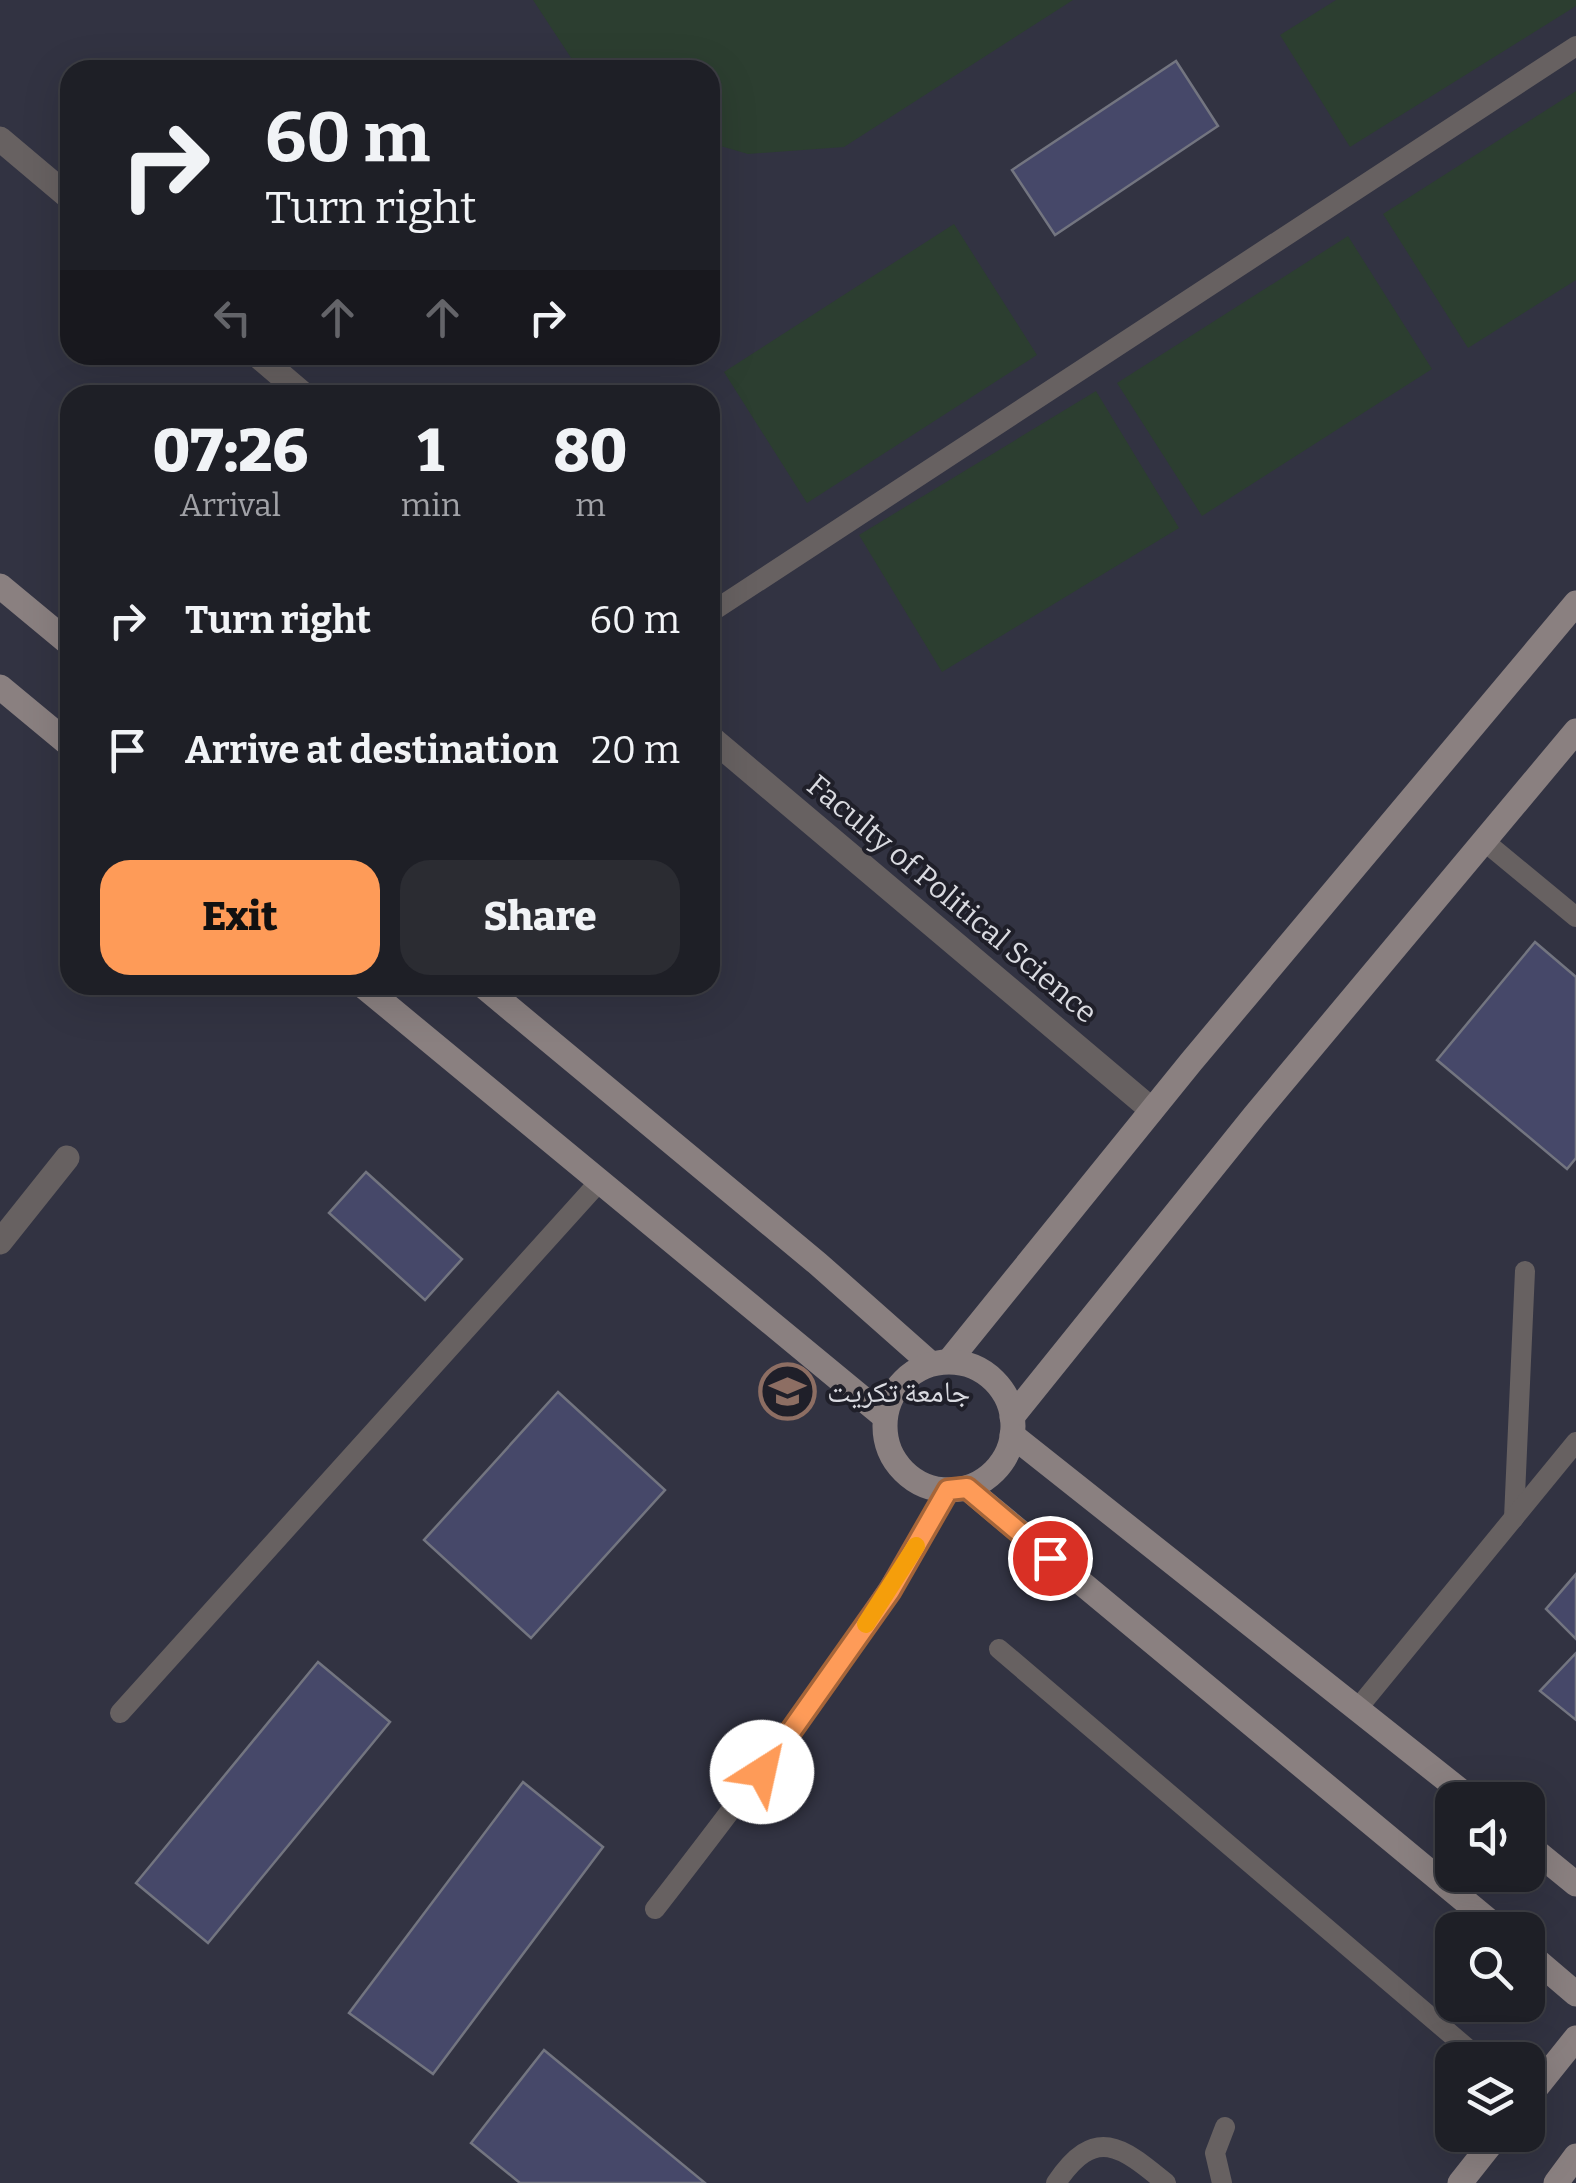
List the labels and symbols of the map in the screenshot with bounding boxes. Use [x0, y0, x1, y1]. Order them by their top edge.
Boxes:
street label: Faculty of Political Science [800, 767, 1104, 1031]
school or university icon: جامعة تكريت [758, 1362, 818, 1422]
place label: جامعة تكريت [827, 1374, 970, 1410]
pin [1008, 1516, 1093, 1601]
position arrow [710, 1720, 814, 1824]

